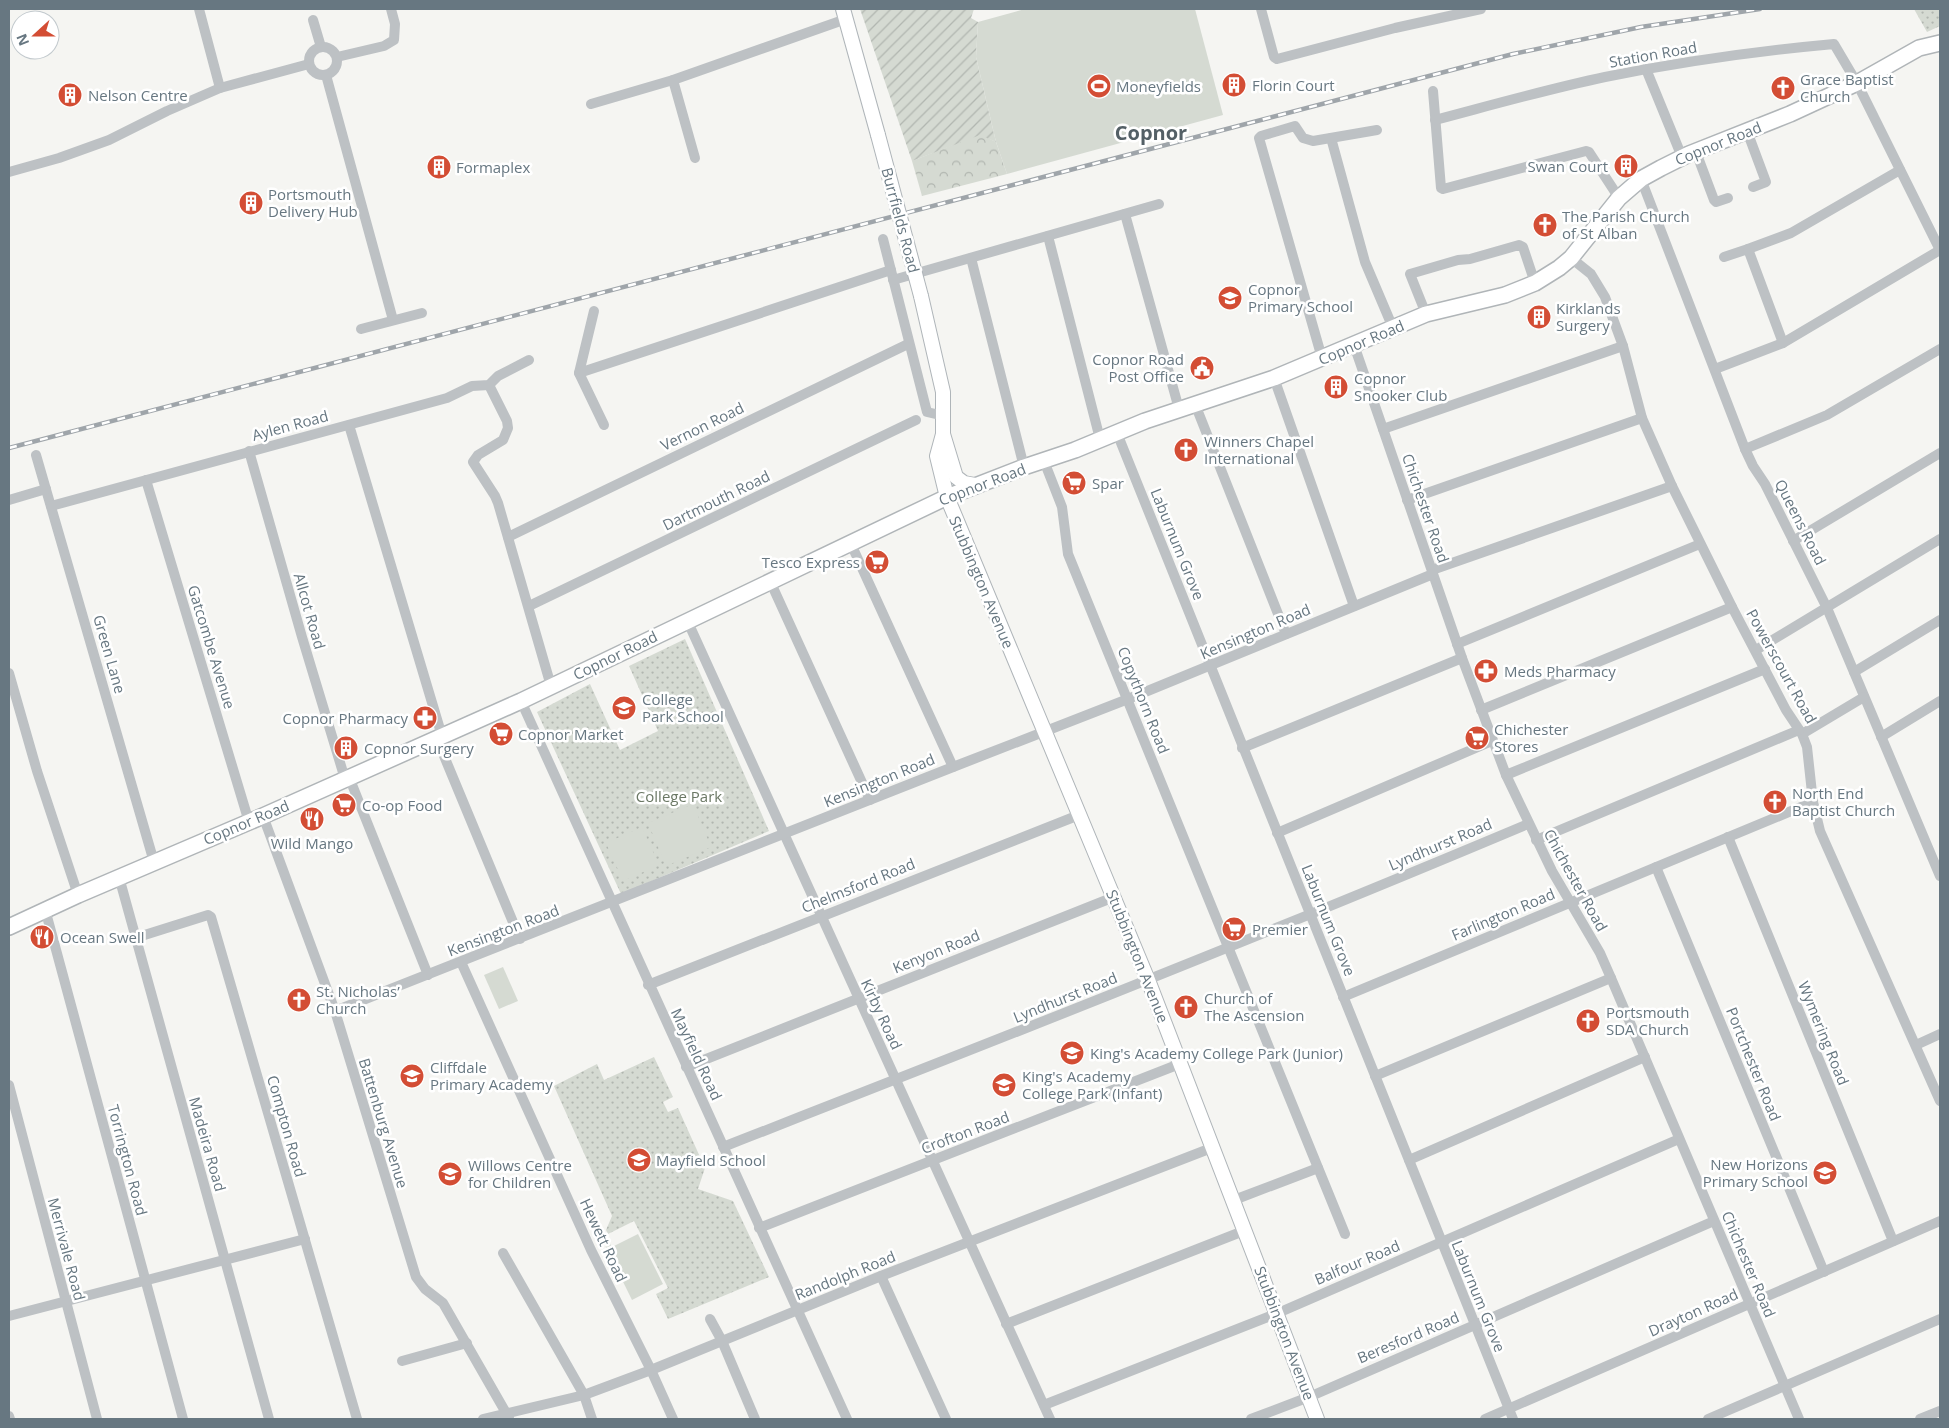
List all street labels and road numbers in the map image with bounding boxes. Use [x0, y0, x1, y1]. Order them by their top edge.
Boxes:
street label: Station Road [1607, 36, 1699, 72]
street label: Copnor Road [1672, 117, 1764, 169]
street label: Burrfields Road [877, 165, 925, 275]
street label: Copnor Road [1315, 315, 1407, 369]
street label: Vernon Road [657, 397, 747, 455]
street label: Aylen Road [250, 405, 330, 445]
street label: Chichester Road [1398, 451, 1454, 565]
street label: Copnor Road [936, 458, 1028, 510]
street label: Dartmouth Road [659, 465, 773, 535]
street label: Queens Road [1771, 476, 1831, 568]
street label: Laburnum Grove [1146, 485, 1210, 603]
street label: Stubbington Avenue [945, 513, 1019, 651]
street label: Allcot Road [290, 571, 330, 651]
street label: Gatcombe Avenue [184, 583, 240, 711]
street label: Kensington Road [1197, 599, 1313, 663]
street label: Powerscourt Road [1742, 605, 1822, 727]
street label: Green Lane [89, 612, 131, 696]
street label: Copnor Road [569, 626, 661, 684]
street label: Copythorn Road [1113, 644, 1175, 756]
street label: Kensington Road [820, 749, 938, 811]
street label: Copnor Road [200, 795, 292, 849]
street label: Lyndhurst Road [1385, 813, 1495, 875]
street label: Chichester Road [1540, 825, 1612, 935]
street label: Chelmsford Road [798, 853, 918, 917]
street label: Laburnum Grove [1297, 861, 1361, 979]
street label: Farlington Road [1448, 883, 1558, 945]
street label: Stubbington Avenue [1102, 886, 1174, 1026]
street label: Kensington Road [444, 899, 562, 961]
street label: Kenyon Road [889, 924, 983, 978]
street label: Lyndhurst Road [1010, 967, 1120, 1027]
street label: Kirby Road [857, 976, 907, 1052]
street label: Wymering Road [1794, 978, 1854, 1088]
street label: Portchester Road [1722, 1004, 1786, 1124]
street label: Mayfield Road [667, 1005, 727, 1103]
street label: Battenburg Avenue [355, 1055, 413, 1191]
street label: Compton Road [263, 1073, 311, 1179]
street label: Madeira Road [185, 1094, 231, 1194]
street label: Torrington Road [104, 1102, 152, 1218]
street label: Crofton Road [918, 1106, 1012, 1158]
street label: Merrivale Road [44, 1195, 90, 1303]
street label: Hewett Road [576, 1195, 632, 1285]
street label: Chichester Road [1718, 1208, 1780, 1320]
street label: Balfour Road [1311, 1235, 1403, 1289]
street label: Laburnum Grove [1447, 1237, 1511, 1355]
street label: Randolph Road [792, 1246, 898, 1304]
street label: Stubbington Avenue [1250, 1263, 1320, 1403]
street label: Drayton Road [1645, 1283, 1741, 1341]
street label: Beresford Road [1354, 1307, 1462, 1367]

